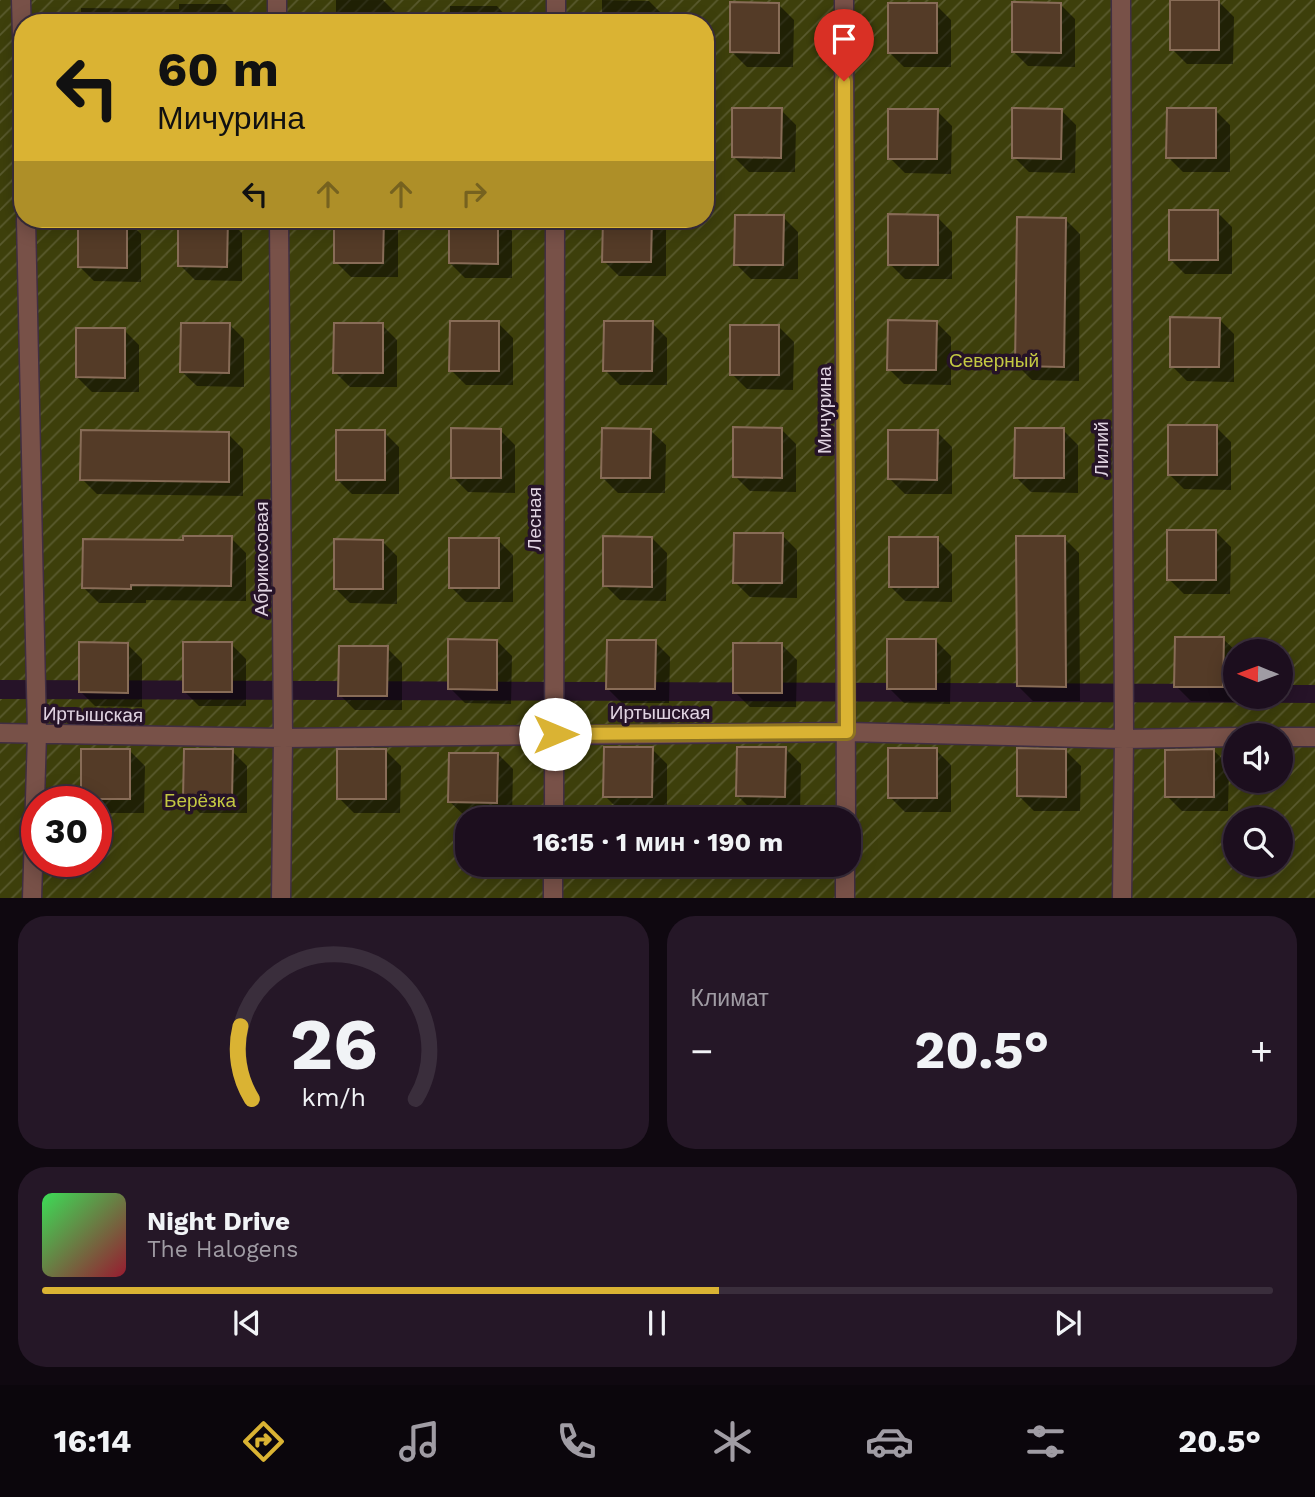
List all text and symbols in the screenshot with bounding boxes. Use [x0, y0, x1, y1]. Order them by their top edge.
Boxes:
pin [814, 9, 874, 81]
icon: arrive [825, 20, 863, 58]
text: 60 m [157, 40, 279, 98]
icon: left [42, 42, 133, 133]
text: Мичурина [157, 99, 305, 137]
icon: left [236, 175, 274, 213]
icon: ahead [309, 175, 347, 213]
icon: ahead [382, 175, 420, 213]
icon: right [455, 175, 493, 213]
park label: Северный [949, 349, 1039, 372]
street label: Мичурина [813, 366, 836, 454]
street label: Лилий [1090, 421, 1113, 477]
street label: Лесная [523, 487, 546, 551]
street label: Абрикосовая [250, 502, 273, 616]
north arrow [1223, 639, 1293, 709]
map controls [1223, 639, 1293, 877]
position arrow [518, 697, 592, 771]
street label: Иртышская [610, 701, 710, 724]
street label: Иртышская [43, 702, 143, 727]
button: sound [1223, 723, 1293, 793]
speed limit sign: 30 [21, 786, 112, 877]
park label: Берёзка [164, 789, 237, 812]
button: search [1223, 807, 1293, 877]
text: 16:15 · 1 мин · 190 m [533, 827, 783, 857]
text: Климат [691, 985, 769, 1012]
text: 26 [289, 1001, 377, 1087]
text: 20.5° [914, 1020, 1049, 1081]
text: − [691, 1029, 713, 1073]
text: + [1250, 1029, 1273, 1073]
text: km/h [301, 1082, 365, 1111]
text: Night Drive [147, 1206, 290, 1236]
text: The Halogens [147, 1236, 298, 1263]
icon: previous [228, 1304, 266, 1342]
icon: pause [638, 1304, 676, 1342]
icon: next [1049, 1304, 1087, 1342]
icon: directions [239, 1417, 288, 1466]
icon: music [395, 1417, 444, 1466]
icon: phone [552, 1417, 601, 1466]
icon: climate [708, 1417, 757, 1466]
icon: car [865, 1417, 914, 1466]
icon: filters [1021, 1417, 1070, 1466]
text: 16:14 [54, 1422, 131, 1460]
text: 20.5° [1178, 1422, 1261, 1460]

